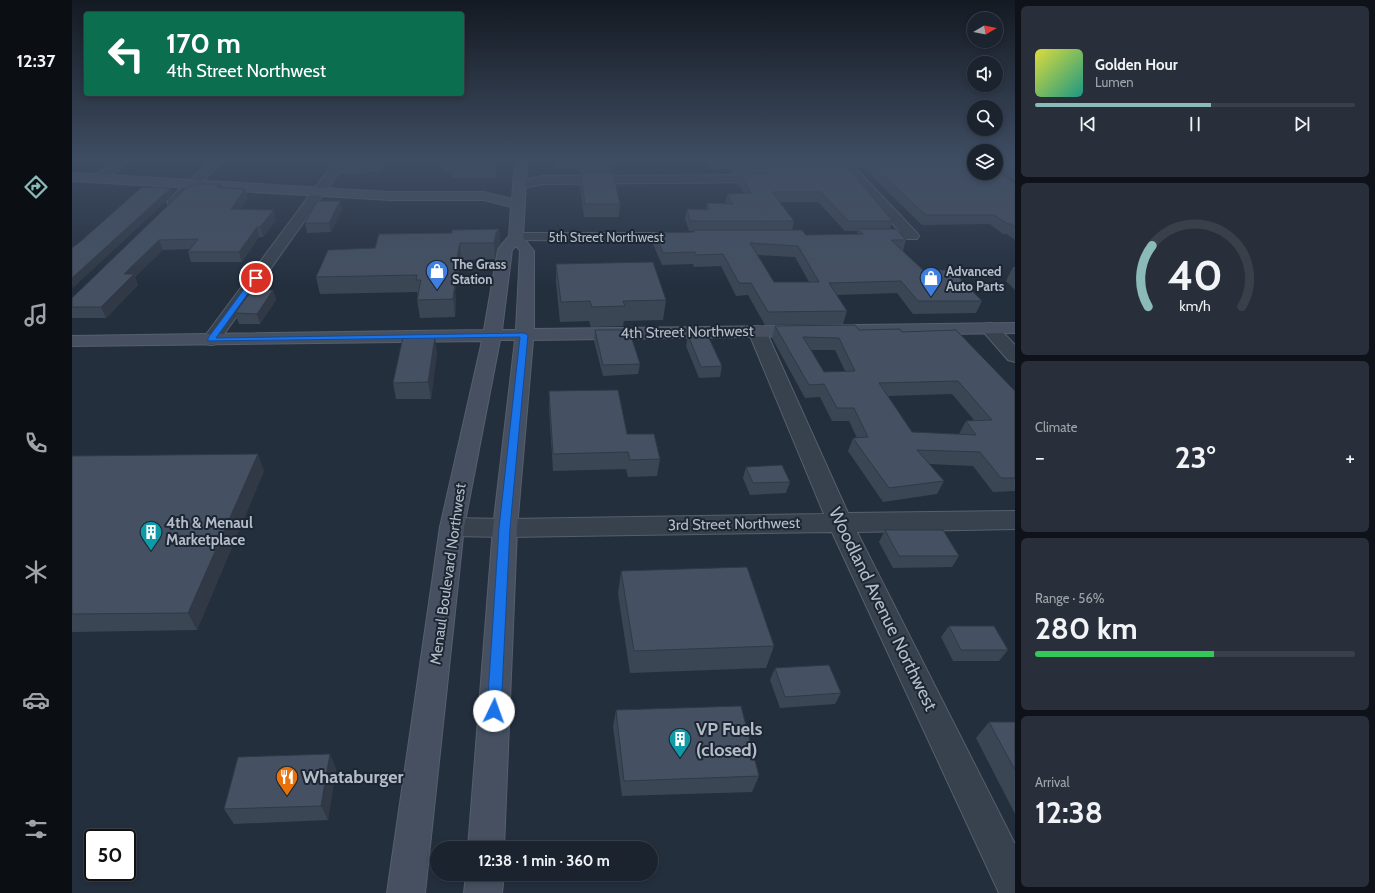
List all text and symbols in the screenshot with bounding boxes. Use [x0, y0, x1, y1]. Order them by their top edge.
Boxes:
north arrow [967, 12, 1003, 48]
map controls [967, 12, 1003, 180]
text: 170 m [166, 26, 241, 60]
icon: left [100, 28, 152, 80]
text: 12:37 [16, 50, 56, 72]
button: sound [967, 56, 1003, 92]
text: Golden Hour [1095, 56, 1178, 74]
text: 4th Street Northwest [166, 60, 326, 82]
text: Lumen [1095, 74, 1134, 90]
button: search [967, 100, 1003, 136]
icon: previous [1077, 113, 1099, 135]
icon: pause [1184, 113, 1206, 135]
icon: next [1291, 113, 1313, 135]
button: layers [967, 144, 1003, 180]
icon: directions [22, 173, 50, 201]
street label: 5th Street Northwest [548, 229, 664, 245]
text: 40 [1167, 250, 1223, 300]
place label: The Grass Station [452, 256, 507, 287]
shop icon: The Grass Station [424, 258, 450, 291]
pin [239, 261, 273, 295]
place label: Advanced Auto Parts [946, 263, 1005, 294]
shop icon: Advanced Auto Parts [918, 265, 944, 298]
icon: arrive [245, 267, 267, 289]
text: km/h [1179, 297, 1211, 315]
icon: music [22, 301, 50, 329]
street label: 4th Street Northwest [620, 322, 754, 342]
text: Climate [1035, 419, 1077, 435]
icon: phone [22, 429, 50, 457]
text: 23° [1175, 439, 1215, 476]
text: − [1035, 444, 1045, 471]
text: + [1345, 444, 1355, 471]
street label: Menaul Boulevard Northwest [426, 482, 470, 666]
street label: Woodland Avenue Northwest [824, 504, 942, 714]
place label: 4th & Menaul Marketplace [166, 514, 253, 549]
street label: 3rd Street Northwest [668, 514, 800, 534]
building icon: 4th & Menaul Marketplace [138, 519, 164, 552]
icon: climate [22, 558, 50, 586]
text: Range · 56% [1035, 590, 1104, 606]
text: 280 km [1035, 610, 1138, 647]
icon: car [22, 686, 50, 714]
position arrow [473, 690, 515, 732]
place label: VP Fuels (closed) [696, 718, 763, 761]
building icon: VP Fuels (closed) [667, 726, 693, 759]
restaurant icon: Whataburger [274, 764, 300, 797]
place label: Whataburger [302, 766, 404, 788]
text: Arrival [1035, 774, 1070, 790]
text: 12:38 [1035, 794, 1103, 831]
icon: filters [22, 815, 50, 843]
speed limit sign: 50 [84, 829, 136, 881]
text: 12:38 · 1 min · 360 m [478, 852, 610, 870]

